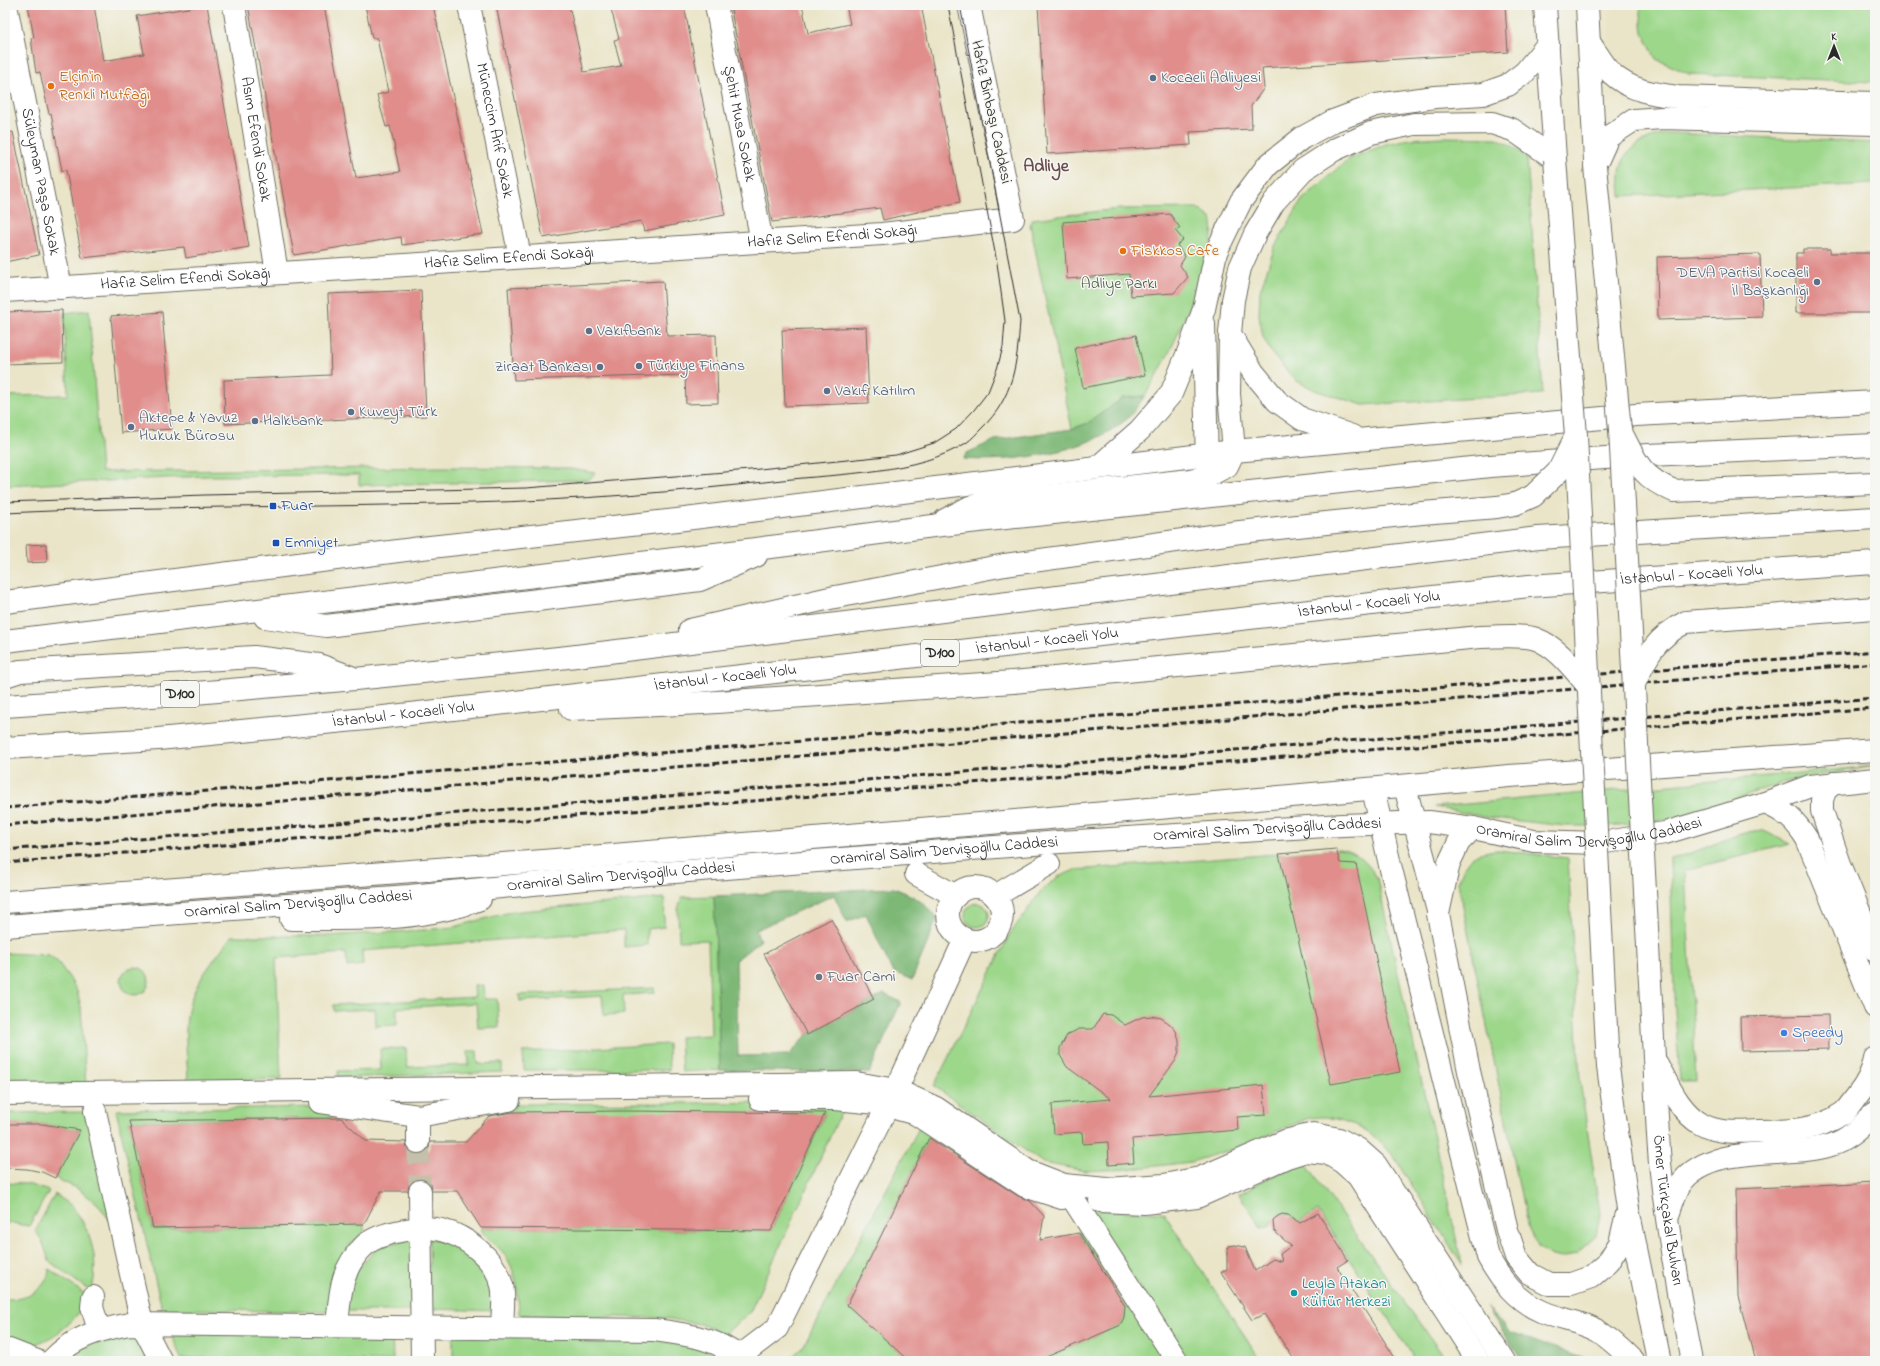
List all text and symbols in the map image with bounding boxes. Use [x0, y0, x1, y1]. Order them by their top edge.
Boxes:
north arrow [1814, 26, 1854, 66]
text: K [1831, 29, 1837, 45]
street label: Hafız Binbaşı Caddesi [964, 38, 1018, 186]
street label: Müneccim Arif Sokak [469, 61, 520, 201]
street label: Şehit Musa Sokak [716, 64, 762, 185]
place label: Elçin'in Renkli Mutfağı [59, 65, 150, 107]
place label: Kocaeli Adliyesi [1161, 66, 1261, 90]
marker: Kocaeli Adliyesi [1148, 73, 1158, 83]
street label: Asım Efendi Sokak [234, 75, 278, 204]
marker: Elçin'in Renkli Mutfağı [46, 81, 56, 91]
street label: Süleyman Paşa Sokak [14, 106, 67, 258]
district label: Adliye [1023, 154, 1070, 181]
street label: Hafız Selim Efendi Sokağı [746, 218, 919, 255]
place label: Fiskkos Cafe [1130, 239, 1220, 263]
street label: Hafız Selim Efendi Sokağı [423, 241, 595, 276]
marker: Fiskkos Cafe [1118, 246, 1128, 256]
place label: DEVA Partisi Kocaeli İl Başkanlığı [1675, 261, 1809, 303]
street label: Hafız Selim Efendi Sokağı [100, 262, 272, 297]
park label: Adliye Parkı [1081, 272, 1157, 296]
marker: DEVA Partisi Kocaeli İl Başkanlığı [1812, 277, 1822, 287]
place label: Vakıfbank [596, 319, 662, 343]
marker: Vakıfbank [584, 326, 594, 336]
place label: Türkiye Finans [647, 354, 745, 378]
place label: Ziraat Bankası [494, 355, 592, 379]
marker: Türkiye Finans [634, 361, 644, 371]
marker: Ziraat Bankası [595, 362, 605, 372]
place label: Vakıf Katılım [834, 379, 915, 403]
marker: Vakıf Katılım [822, 386, 832, 396]
place label: Kuveyt Türk [359, 400, 438, 424]
place label: Aktepe & Yavuz Hukuk Bürosu [139, 406, 238, 448]
marker: Kuveyt Türk [346, 407, 356, 417]
place label: Halkbank [263, 409, 324, 433]
marker: Halkbank [250, 416, 260, 426]
marker: Aktepe & Yavuz Hukuk Bürosu [126, 422, 136, 432]
place label: Fuar [280, 494, 313, 518]
marker: Fuar [268, 501, 278, 511]
place label: Emniyet [284, 531, 339, 555]
marker: Emniyet [271, 538, 281, 548]
street label: İstanbul - Kocaeli Yolu [1620, 558, 1764, 592]
street label: İstanbul - Kocaeli Yolu [1297, 584, 1442, 624]
street label: İstanbul - Kocaeli Yolu [975, 621, 1120, 661]
road number: D100 [921, 640, 959, 666]
street label: İstanbul - Kocaeli Yolu [653, 658, 798, 698]
road number: D100 [161, 681, 199, 707]
street label: İstanbul - Kocaeli Yolu [331, 695, 476, 734]
street label: Oramiral Salim Dervişoğllu Caddesi [1474, 811, 1705, 855]
street label: Oramiral Salim Dervişoğllu Caddesi [1152, 812, 1382, 848]
street label: Oramiral Salim Dervişoğllu Caddesi [829, 830, 1059, 872]
street label: Oramiral Salim Dervişoğllu Caddesi [506, 855, 736, 898]
street label: Oramiral Salim Dervişoğllu Caddesi [183, 884, 414, 925]
place label: Fuar Cami [826, 965, 896, 989]
marker: Fuar Cami [814, 972, 824, 982]
place label: Speedy [1792, 1021, 1843, 1045]
marker: Speedy [1779, 1028, 1789, 1038]
street label: Ömer Türkçakal Bulvarı [1646, 1134, 1689, 1288]
place label: Leyla Atakan Kültür Merkezi [1302, 1272, 1391, 1314]
marker: Leyla Atakan Kültür Merkezi [1289, 1288, 1299, 1298]

